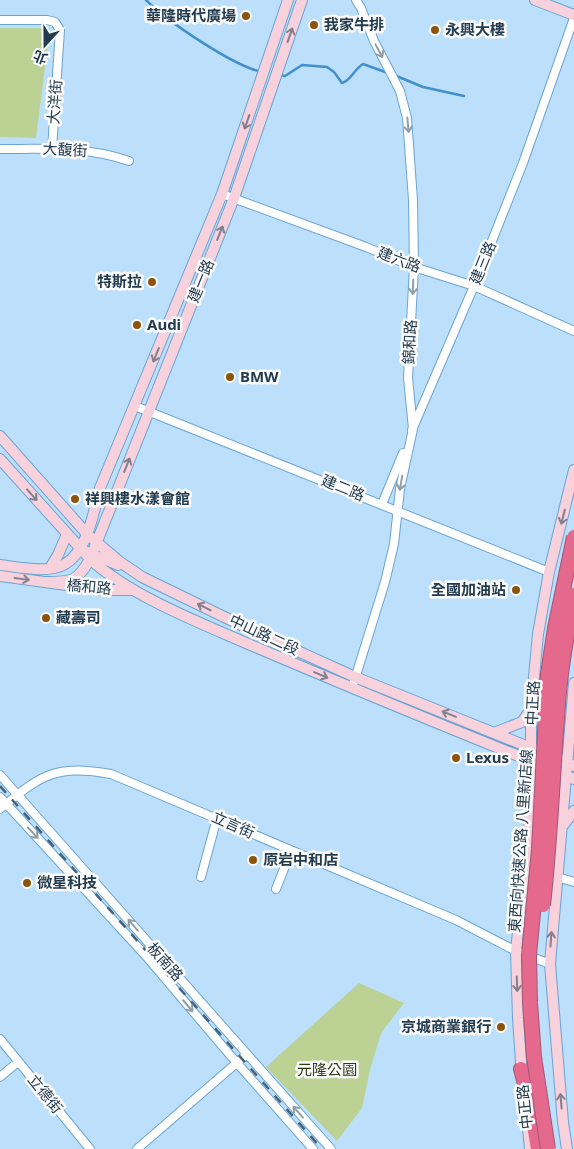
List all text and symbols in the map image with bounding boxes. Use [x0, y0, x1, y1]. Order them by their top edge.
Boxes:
place label: 華隆時代廣場 [146, 5, 236, 25]
marker: 華隆時代廣場 [240, 10, 252, 22]
place label: 我家牛排 [324, 14, 384, 34]
marker: 我家牛排 [308, 19, 320, 31]
place label: 永興大樓 [445, 19, 505, 39]
north arrow [20, 20, 70, 70]
marker: 永興大樓 [429, 24, 441, 36]
one-way arrow [286, 28, 295, 43]
one-way arrow [375, 43, 384, 58]
text: 北 [30, 46, 50, 69]
street label: 大洋街 [42, 79, 66, 125]
one-way arrow [241, 114, 251, 130]
one-way arrow [403, 117, 412, 133]
street label: 大馥街 [42, 138, 88, 160]
one-way arrow [216, 226, 226, 241]
street label: 建三路 [464, 238, 500, 287]
street label: 建六路 [375, 242, 424, 276]
street label: 建一路 [182, 256, 218, 305]
place label: 特斯拉 [97, 271, 142, 291]
marker: 特斯拉 [146, 276, 158, 288]
one-way arrow [409, 279, 418, 295]
place label: Audi [147, 314, 181, 334]
marker: Audi [131, 319, 143, 331]
street label: 錦和路 [398, 319, 420, 365]
one-way arrow [151, 347, 161, 362]
place label: BMW [240, 366, 279, 386]
marker: BMW [224, 371, 236, 383]
one-way arrow [123, 458, 132, 473]
street label: 建二路 [319, 469, 368, 505]
one-way arrow [395, 474, 405, 490]
place label: 祥興樓水漾會館 [85, 488, 190, 508]
one-way arrow [27, 489, 38, 502]
marker: 祥興樓水漾會館 [69, 493, 81, 505]
one-way arrow [558, 508, 567, 524]
street label: 橋和路 [66, 574, 112, 598]
one-way arrow [14, 575, 30, 585]
place label: 全國加油站 [431, 579, 506, 599]
marker: 全國加油站 [510, 584, 522, 596]
one-way arrow [197, 601, 212, 611]
place label: 藏壽司 [56, 607, 101, 627]
street label: 中山路二段 [226, 609, 303, 659]
marker: 藏壽司 [40, 612, 52, 624]
one-way arrow [313, 670, 328, 680]
street label: 中正路 [521, 680, 543, 726]
one-way arrow [442, 709, 457, 719]
place label: Lexus [466, 747, 509, 767]
street label: 東西向快速公路 八里新店線 [504, 749, 536, 933]
marker: Lexus [450, 752, 462, 764]
street label: 立言街 [209, 806, 258, 842]
one-way arrow [27, 826, 39, 839]
place label: 原岩中和店 [263, 849, 338, 869]
marker: 原岩中和店 [247, 854, 259, 866]
place label: 微星科技 [37, 872, 97, 892]
marker: 微星科技 [21, 877, 33, 889]
one-way arrow [127, 919, 139, 932]
one-way arrow [547, 931, 556, 947]
street label: 板南路 [143, 938, 188, 985]
one-way arrow [512, 976, 522, 992]
one-way arrow [182, 999, 194, 1012]
place label: 京城商業銀行 [401, 1016, 491, 1036]
marker: 京城商業銀行 [495, 1021, 507, 1033]
park label: 元隆公園 [297, 1059, 357, 1079]
street label: 立德街 [24, 1070, 68, 1117]
street label: 中正路 [512, 1084, 536, 1131]
one-way arrow [556, 1093, 566, 1109]
one-way arrow [293, 1106, 304, 1119]

